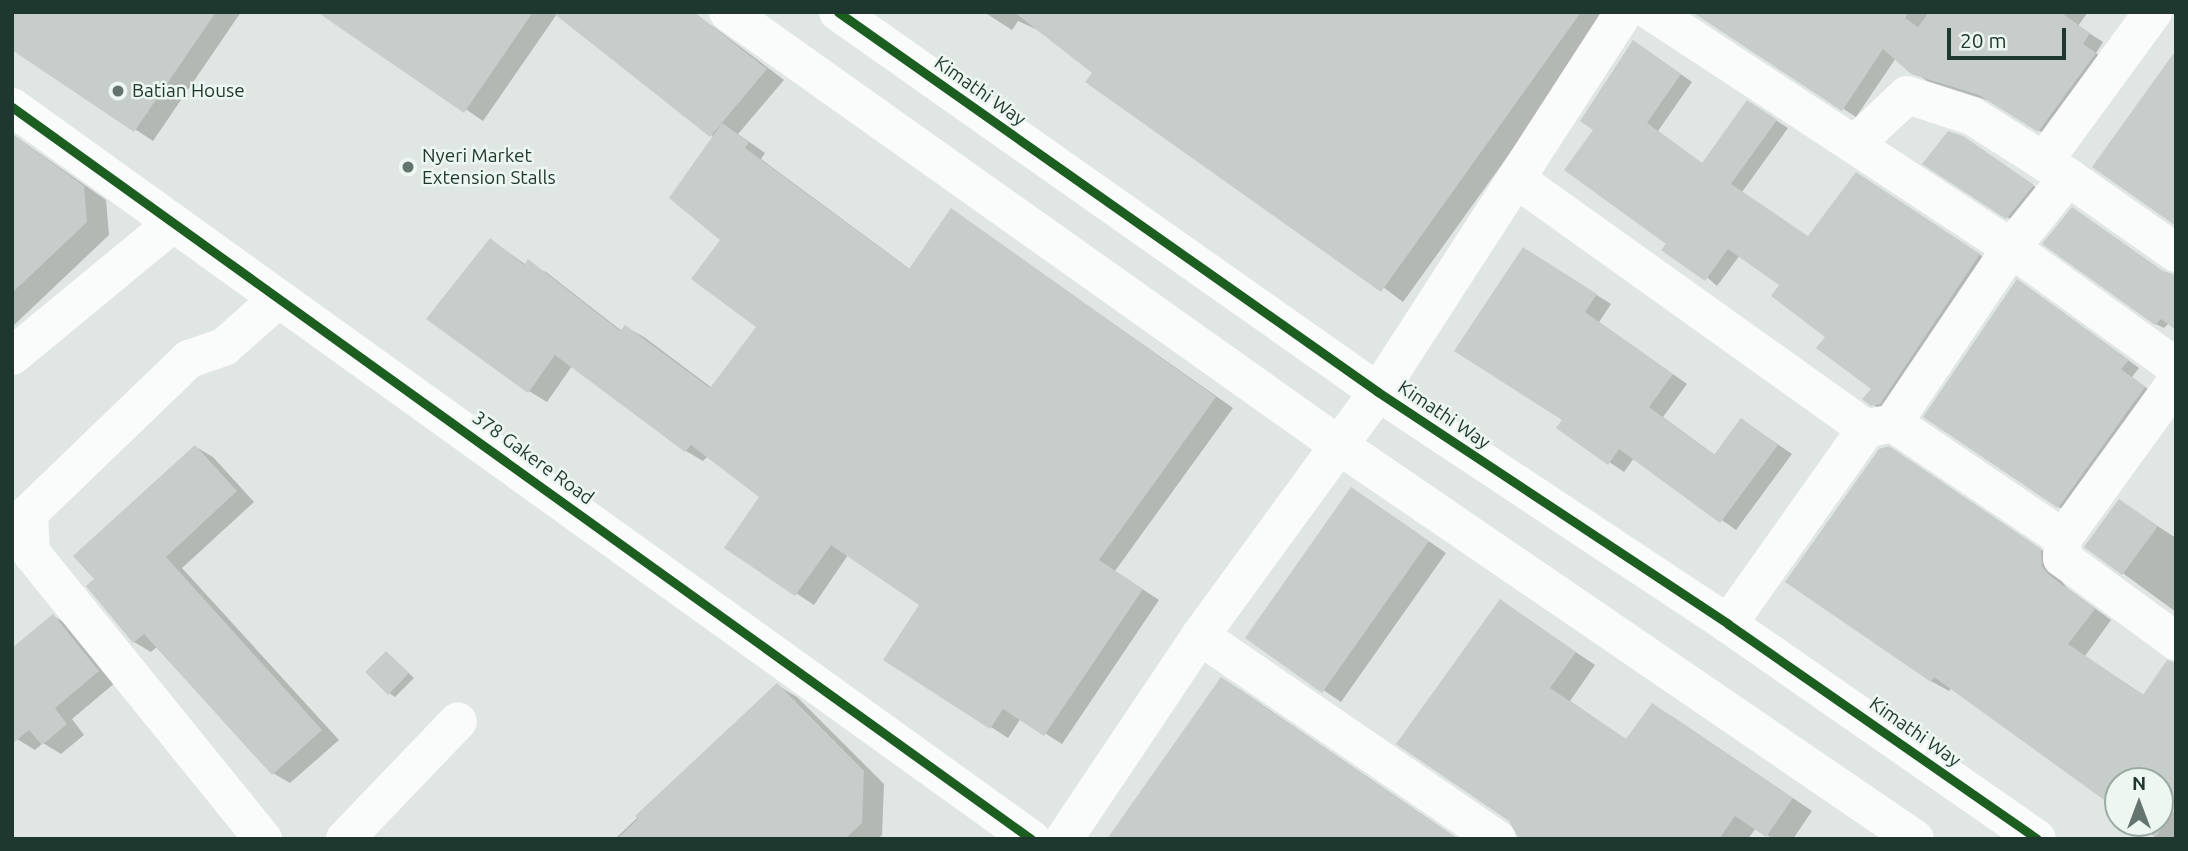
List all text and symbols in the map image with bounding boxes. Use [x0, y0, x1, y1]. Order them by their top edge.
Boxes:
scale bar [1950, 14, 2069, 58]
text: 20 m [1960, 28, 2007, 52]
street label: Kimathi Way [930, 51, 1030, 131]
place label: Batian House [132, 80, 245, 102]
marker: Batian House [110, 83, 126, 99]
place label: Nyeri Market Extension Stalls [422, 145, 556, 189]
marker: Nyeri Market Extension Stalls [400, 159, 416, 175]
street label: Kimathi Way [1394, 376, 1494, 454]
street label: 378 Gakere Road [468, 406, 598, 510]
street label: Kimathi Way [1865, 692, 1965, 772]
north arrow [2104, 767, 2174, 837]
text: N [2132, 772, 2146, 794]

